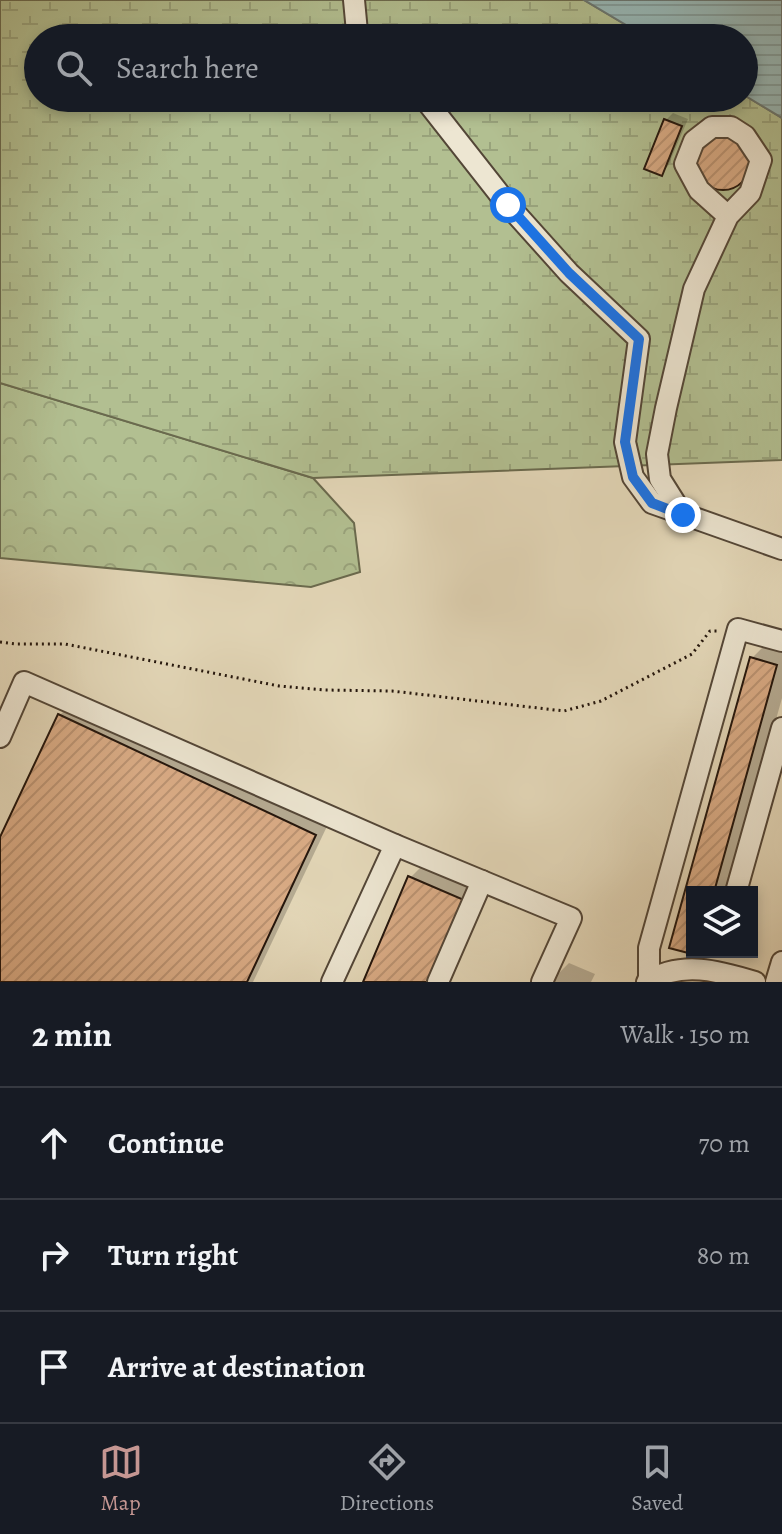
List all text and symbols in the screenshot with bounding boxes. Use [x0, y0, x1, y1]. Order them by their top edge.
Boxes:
search box [24, 24, 758, 112]
icon: search [52, 46, 96, 90]
text: Search here [116, 48, 259, 88]
route start [490, 187, 526, 223]
route end [665, 497, 701, 533]
map controls [686, 886, 758, 958]
button: layers [686, 886, 758, 958]
text: 2 min [32, 1011, 112, 1058]
text: Walk · 150 m [620, 1017, 750, 1052]
icon: ahead [32, 1121, 76, 1165]
text: Continue [108, 1123, 224, 1163]
text: 70 m [698, 1126, 750, 1161]
icon: right [32, 1233, 76, 1277]
text: Turn right [108, 1235, 238, 1275]
text: 80 m [697, 1238, 750, 1273]
icon: arrive [32, 1345, 76, 1389]
text: Arrive at destination [108, 1347, 365, 1387]
tab: Map [99, 1440, 143, 1518]
tab: Directions [340, 1440, 434, 1518]
tab: Saved [631, 1440, 683, 1518]

